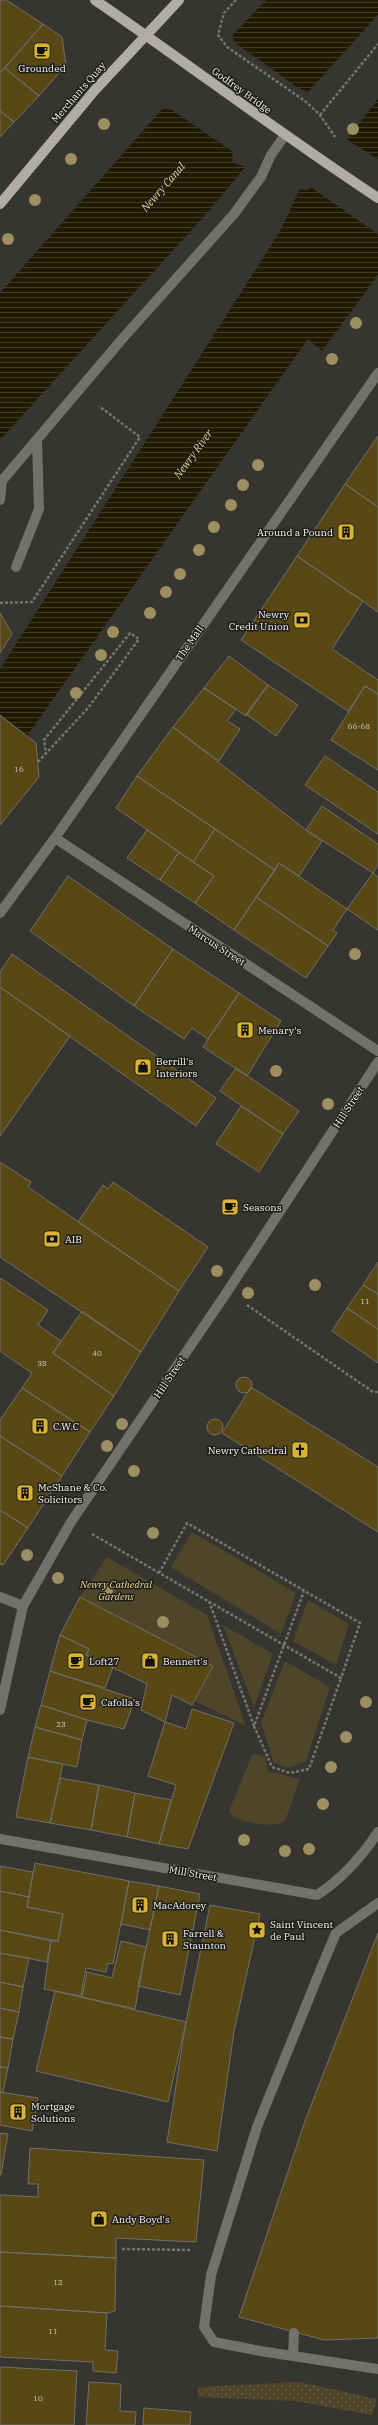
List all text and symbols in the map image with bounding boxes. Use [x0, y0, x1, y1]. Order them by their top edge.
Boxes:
cafe icon: Grounded [32, 41, 52, 61]
street label: Merchants Quay [48, 59, 109, 125]
place label: Grounded [18, 62, 66, 75]
street label: Godfrey Bridge [209, 64, 274, 117]
water label: Newry Canal [137, 159, 189, 215]
water label: Newry River [170, 426, 216, 482]
building icon: Around a Pound [336, 522, 356, 542]
place label: Around a Pound [257, 526, 333, 539]
place label: Newry Credit Union [229, 608, 290, 633]
bank icon: Newry Credit Union [292, 610, 312, 630]
street label: The Mall [172, 623, 206, 664]
house number: 66-68 [348, 721, 370, 731]
house number: 16 [14, 764, 24, 774]
street label: Marcus Street [186, 922, 248, 969]
building icon: Menary's [235, 1020, 255, 1040]
place label: Menary's [258, 1024, 302, 1037]
place label: Berrill's Interiors [156, 1055, 197, 1080]
shop icon: Berrill's Interiors [133, 1057, 153, 1077]
street label: Hill Street [330, 1083, 367, 1131]
cafe icon: Seasons [220, 1197, 240, 1217]
place label: Seasons [243, 1201, 282, 1214]
bank icon: AIB [42, 1229, 62, 1249]
place label: AIB [65, 1233, 82, 1246]
house number: 11 [360, 1296, 370, 1306]
house number: 40 [92, 1348, 102, 1358]
street label: Hill Street [151, 1354, 188, 1401]
house number: 38 [37, 1358, 47, 1368]
building icon: C.W.C [30, 1416, 50, 1436]
place label: C.W.C [53, 1420, 79, 1433]
church icon: Newry Cathedral [290, 1440, 310, 1460]
place label: Newry Cathedral [208, 1444, 287, 1457]
place label: McShane & Co. Solicitors [38, 1481, 107, 1506]
building icon: McShane & Co. Solicitors [15, 1483, 35, 1503]
park label: Newry Cathedral Gardens [79, 1578, 152, 1603]
cafe icon: Loft27 [66, 1651, 86, 1671]
shop icon: Bennett's [140, 1651, 160, 1671]
place label: Loft27 [89, 1655, 119, 1668]
place label: Bennett's [163, 1655, 208, 1668]
cafe icon: Cafolla's [78, 1692, 98, 1712]
place label: Cafolla's [101, 1696, 140, 1709]
house number: 23 [56, 1719, 66, 1729]
street label: Mill Street [168, 1863, 218, 1884]
building icon: MacAdorey [130, 1895, 150, 1915]
place label: MacAdorey [153, 1899, 207, 1912]
place label: Saint Vincent de Paul [270, 1918, 334, 1943]
place icon: Saint Vincent de Paul [247, 1920, 267, 1940]
place label: Farrell & Staunton [183, 1927, 227, 1952]
building icon: Farrell & Staunton [160, 1929, 180, 1949]
place label: Mortgage Solutions [31, 2100, 75, 2125]
building icon: Mortgage Solutions [8, 2102, 28, 2122]
shop icon: Andy Boyd's [89, 2209, 109, 2229]
place label: Andy Boyd's [112, 2213, 170, 2226]
house number: 12 [53, 2277, 63, 2287]
house number: 11 [48, 2326, 58, 2336]
house number: 10 [33, 2393, 43, 2403]

